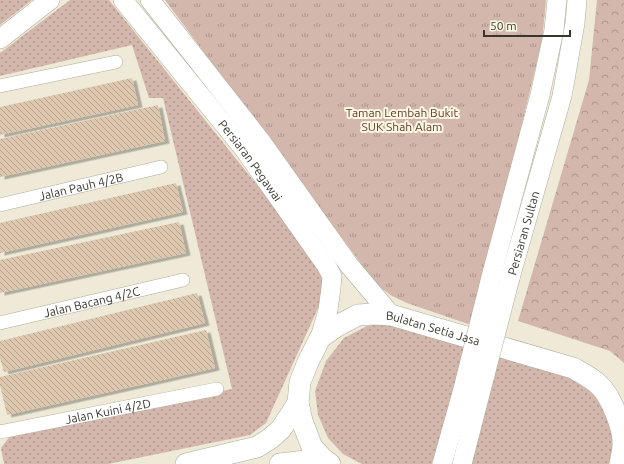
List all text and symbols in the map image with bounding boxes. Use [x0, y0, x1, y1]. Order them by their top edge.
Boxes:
scale bar [484, 12, 570, 38]
text: 50 m [490, 19, 517, 32]
park label: Taman Lembah Bukit SUK Shah Alam [346, 106, 459, 133]
street label: Persiaran Pegawai [216, 117, 285, 203]
street label: Jalan Pauh 4/2B [37, 170, 124, 202]
street label: Persiaran Sultan [505, 189, 541, 276]
street label: Jalan Bacang 4/2C [42, 284, 142, 319]
street label: Bulatan Setia Jasa [386, 308, 482, 347]
street label: Jalan Kuini 4/2D [64, 396, 152, 425]

